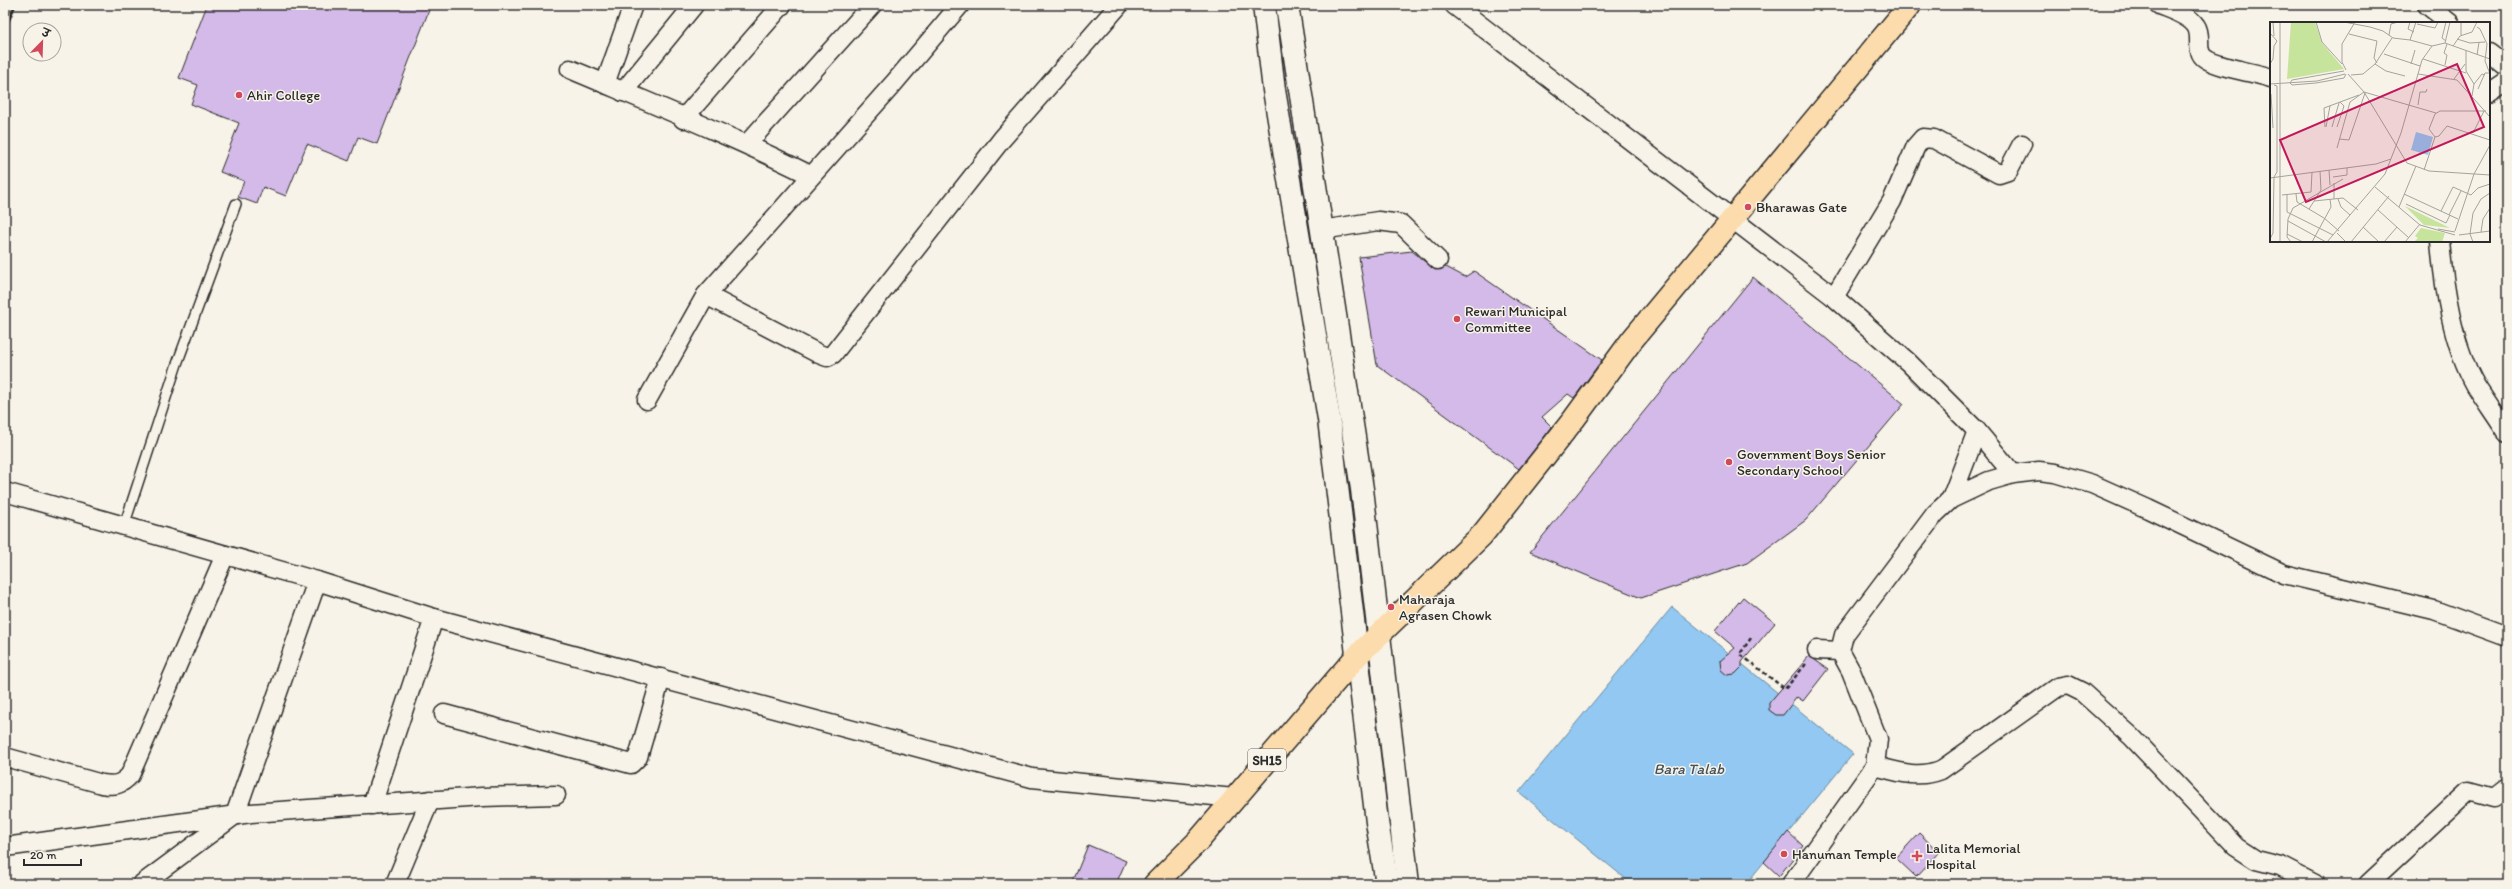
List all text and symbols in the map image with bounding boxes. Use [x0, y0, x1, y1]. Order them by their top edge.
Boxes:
north arrow [22, 22, 62, 62]
inset map [2270, 22, 2490, 242]
text: उ [39, 25, 53, 41]
place label: Ahir College [247, 87, 320, 104]
marker: Ahir College [234, 90, 244, 100]
place label: Bharawas Gate [1756, 199, 1847, 216]
marker: Bharawas Gate [1743, 202, 1753, 212]
place label: Rewari Municipal Committee [1465, 303, 1567, 336]
marker: Rewari Municipal Committee [1452, 314, 1462, 324]
place label: Government Boys Senior Secondary School [1737, 446, 1886, 479]
marker: Government Boys Senior Secondary School [1724, 457, 1734, 467]
place label: Maharaja Agrasen Chowk [1399, 591, 1493, 624]
marker: Maharaja Agrasen Chowk [1386, 602, 1396, 612]
road number: SH15 [1248, 749, 1286, 771]
water label: Bara Talab [1654, 760, 1725, 778]
place label: Lalita Memorial Hospital [1926, 840, 2021, 873]
scale bar [24, 841, 81, 867]
place label: Hanuman Temple [1792, 846, 1897, 863]
text: 20 m [30, 848, 57, 862]
marker: Hanuman Temple [1779, 849, 1789, 859]
marker: Lalita Memorial Hospital [1911, 850, 1923, 862]

